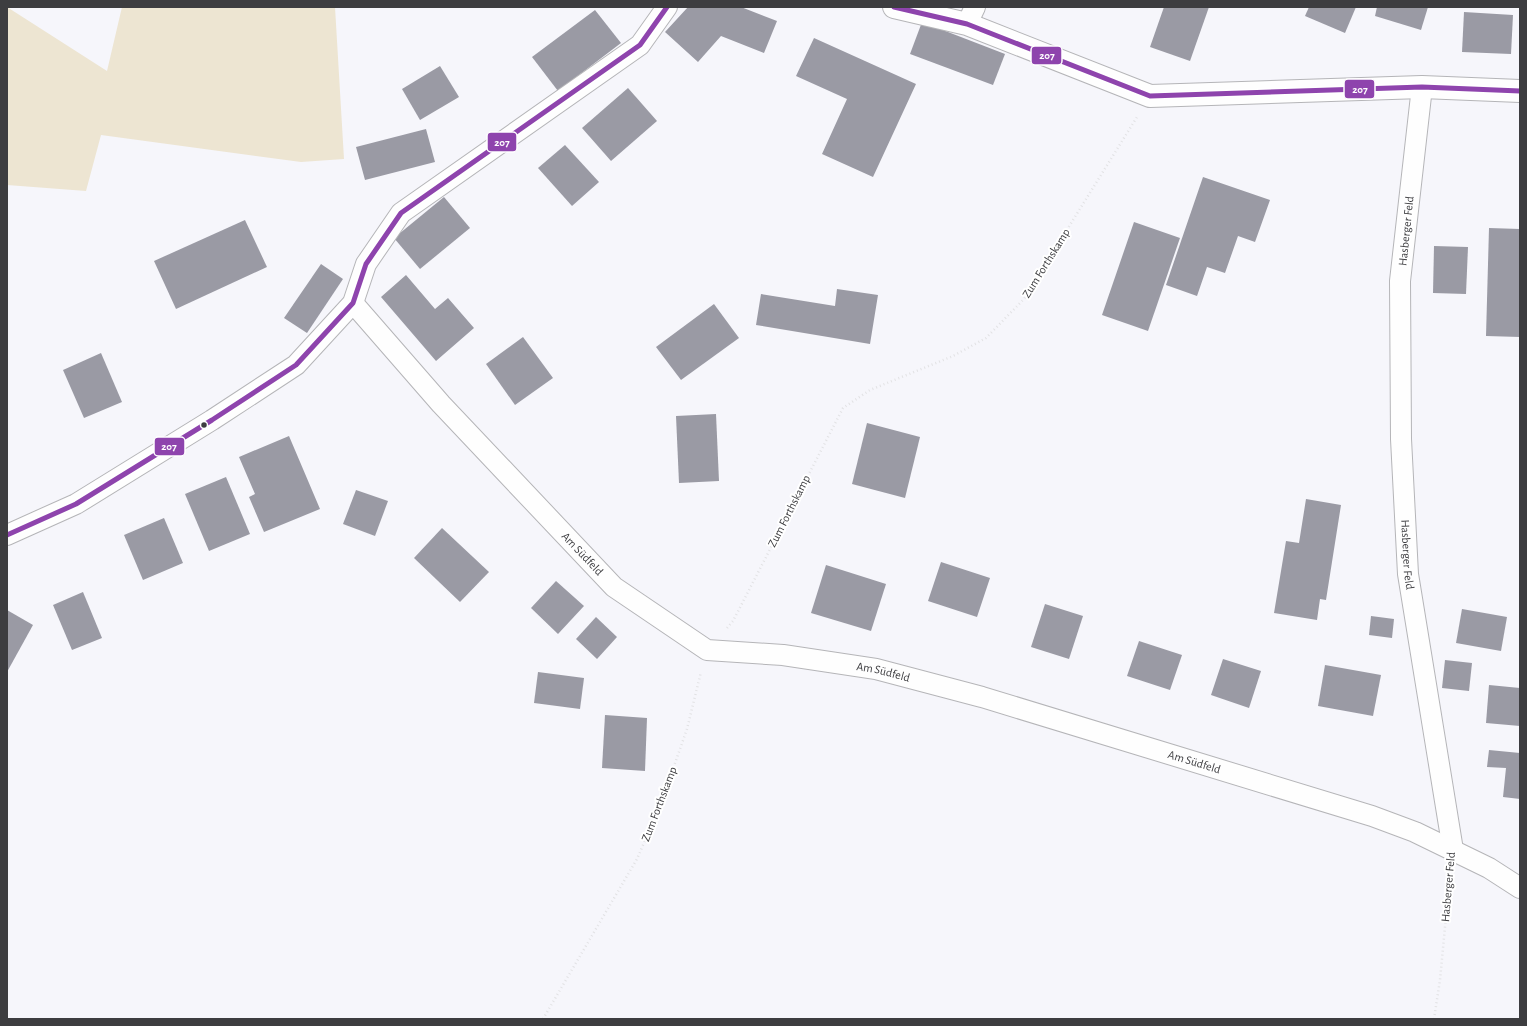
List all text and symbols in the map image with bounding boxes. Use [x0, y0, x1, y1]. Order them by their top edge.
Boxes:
line badge: 207 [1031, 46, 1062, 65]
text: 207 [1039, 50, 1055, 61]
line badge: 207 [1344, 79, 1375, 99]
text: 207 [1352, 84, 1368, 95]
line badge: 207 [487, 132, 517, 152]
text: 207 [494, 137, 510, 148]
street label: Hasberger Feld [1396, 195, 1416, 267]
street label: Zum Forthskamp [1020, 226, 1072, 300]
unlabelled marker [199, 420, 209, 430]
line badge: 207 [154, 437, 185, 456]
text: 207 [161, 441, 177, 452]
street label: Zum Forthskamp [766, 473, 812, 549]
street label: Hasberger Feld [1399, 519, 1416, 591]
street label: Am Südfeld [559, 530, 606, 578]
street label: Am Südfeld [856, 660, 911, 684]
street label: Am Südfeld [1167, 748, 1222, 776]
street label: Zum Forthskamp [639, 765, 679, 843]
street label: Hasberger Feld [1439, 851, 1457, 923]

